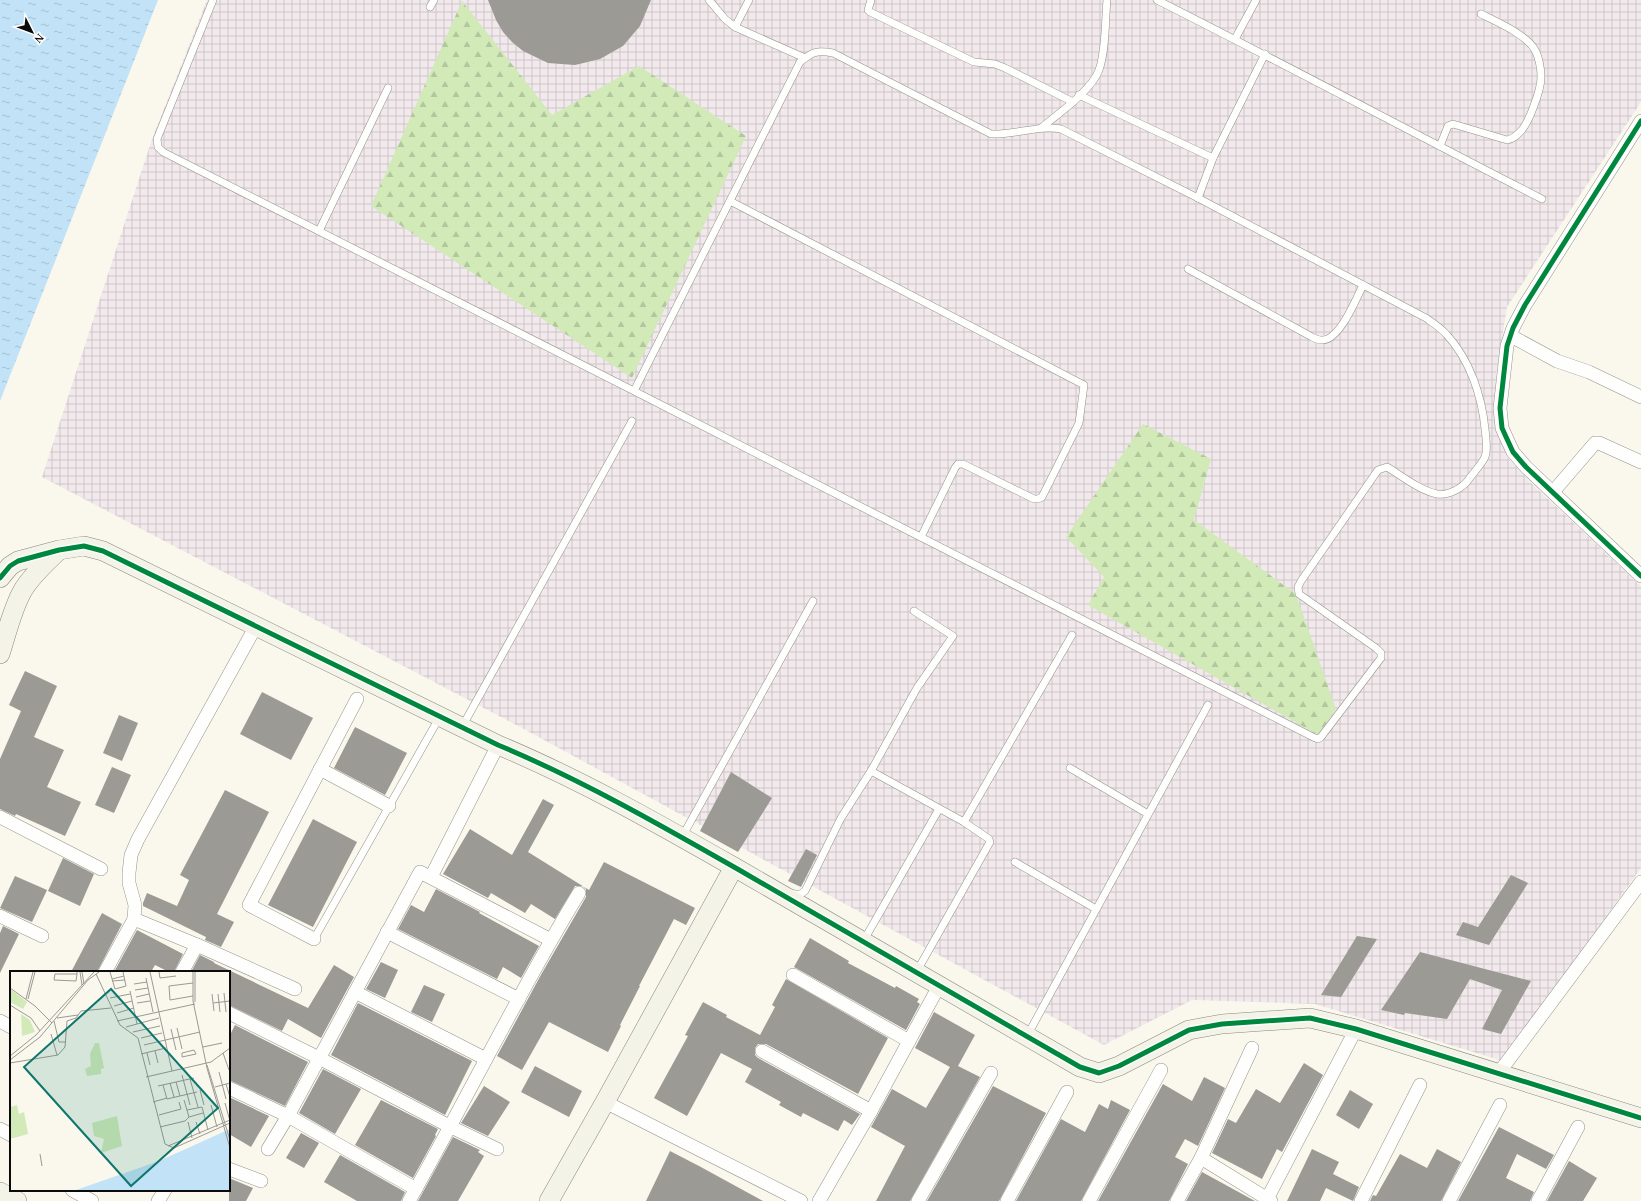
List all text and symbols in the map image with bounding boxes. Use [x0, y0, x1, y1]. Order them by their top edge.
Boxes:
north arrow [12, 12, 52, 52]
text: N [32, 32, 47, 46]
inset map [10, 971, 230, 1191]

